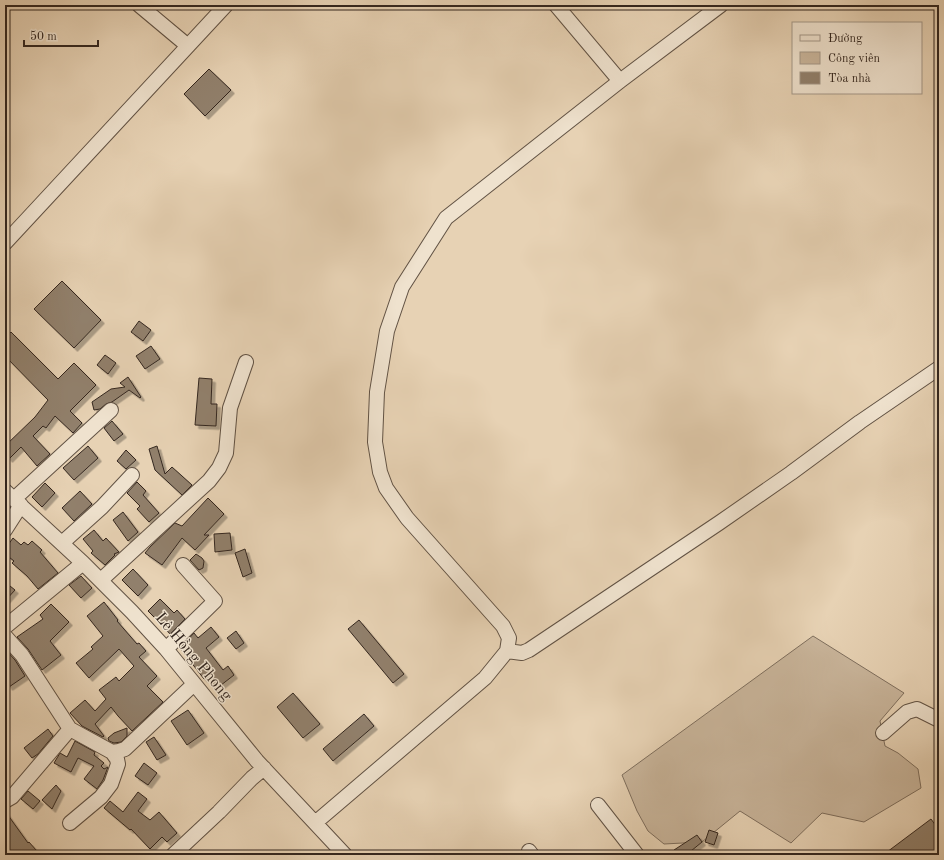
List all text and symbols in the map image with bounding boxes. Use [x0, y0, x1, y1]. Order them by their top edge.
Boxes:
scale bar [24, 22, 98, 48]
legend [792, 22, 922, 94]
text: 50 m [30, 30, 57, 43]
text: Đường [828, 33, 863, 45]
text: Công viên [828, 53, 880, 65]
text: Tòa nhà [828, 73, 871, 85]
street label: Lê Hồng Phong [152, 608, 237, 704]

